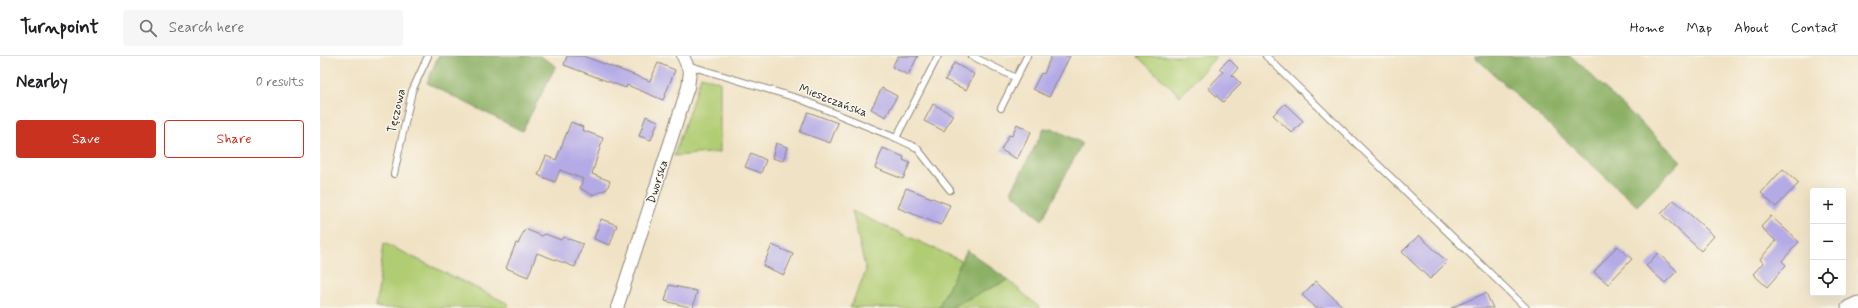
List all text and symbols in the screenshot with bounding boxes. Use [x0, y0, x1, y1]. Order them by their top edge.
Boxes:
search box [123, 10, 403, 46]
text: Turnpoint [20, 15, 99, 40]
icon: search [137, 17, 159, 39]
text: Search here [169, 18, 244, 38]
text: Home [1630, 19, 1664, 37]
text: Map [1686, 19, 1712, 37]
text: About [1734, 19, 1769, 37]
text: Contact [1791, 19, 1838, 37]
text: Nearby [16, 71, 68, 93]
text: 0 results [256, 74, 304, 91]
street label: Mieszczańska [797, 81, 869, 121]
street label: Tęczowa [384, 87, 410, 135]
button: Save [16, 120, 156, 158]
button: Share [164, 120, 304, 158]
street label: Dworska [643, 158, 673, 206]
map controls [1810, 188, 1846, 296]
button: + [1810, 188, 1846, 224]
button: − [1810, 224, 1846, 260]
button: locate [1810, 260, 1846, 296]

